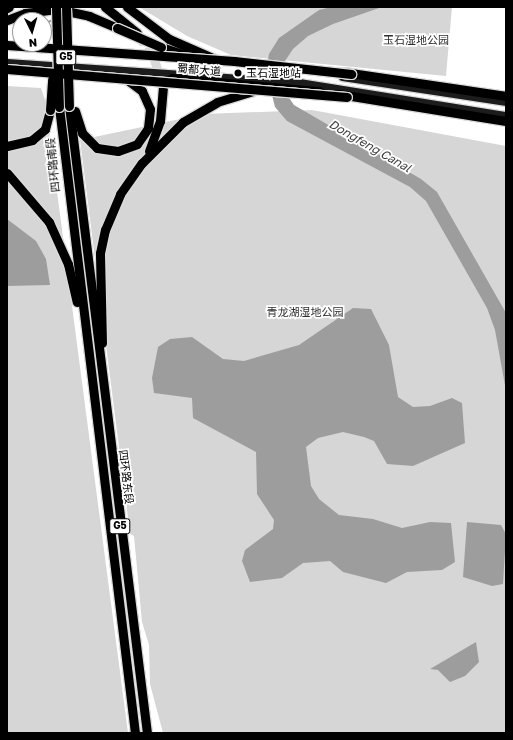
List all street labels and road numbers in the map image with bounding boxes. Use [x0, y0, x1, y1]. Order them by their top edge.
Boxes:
road number: G5 [55, 49, 77, 65]
street label: 蜀都大道 [177, 62, 221, 78]
street label: 四环路南段 [44, 137, 62, 193]
street label: 四环路东段 [116, 449, 136, 505]
road number: G5 [109, 518, 131, 534]

